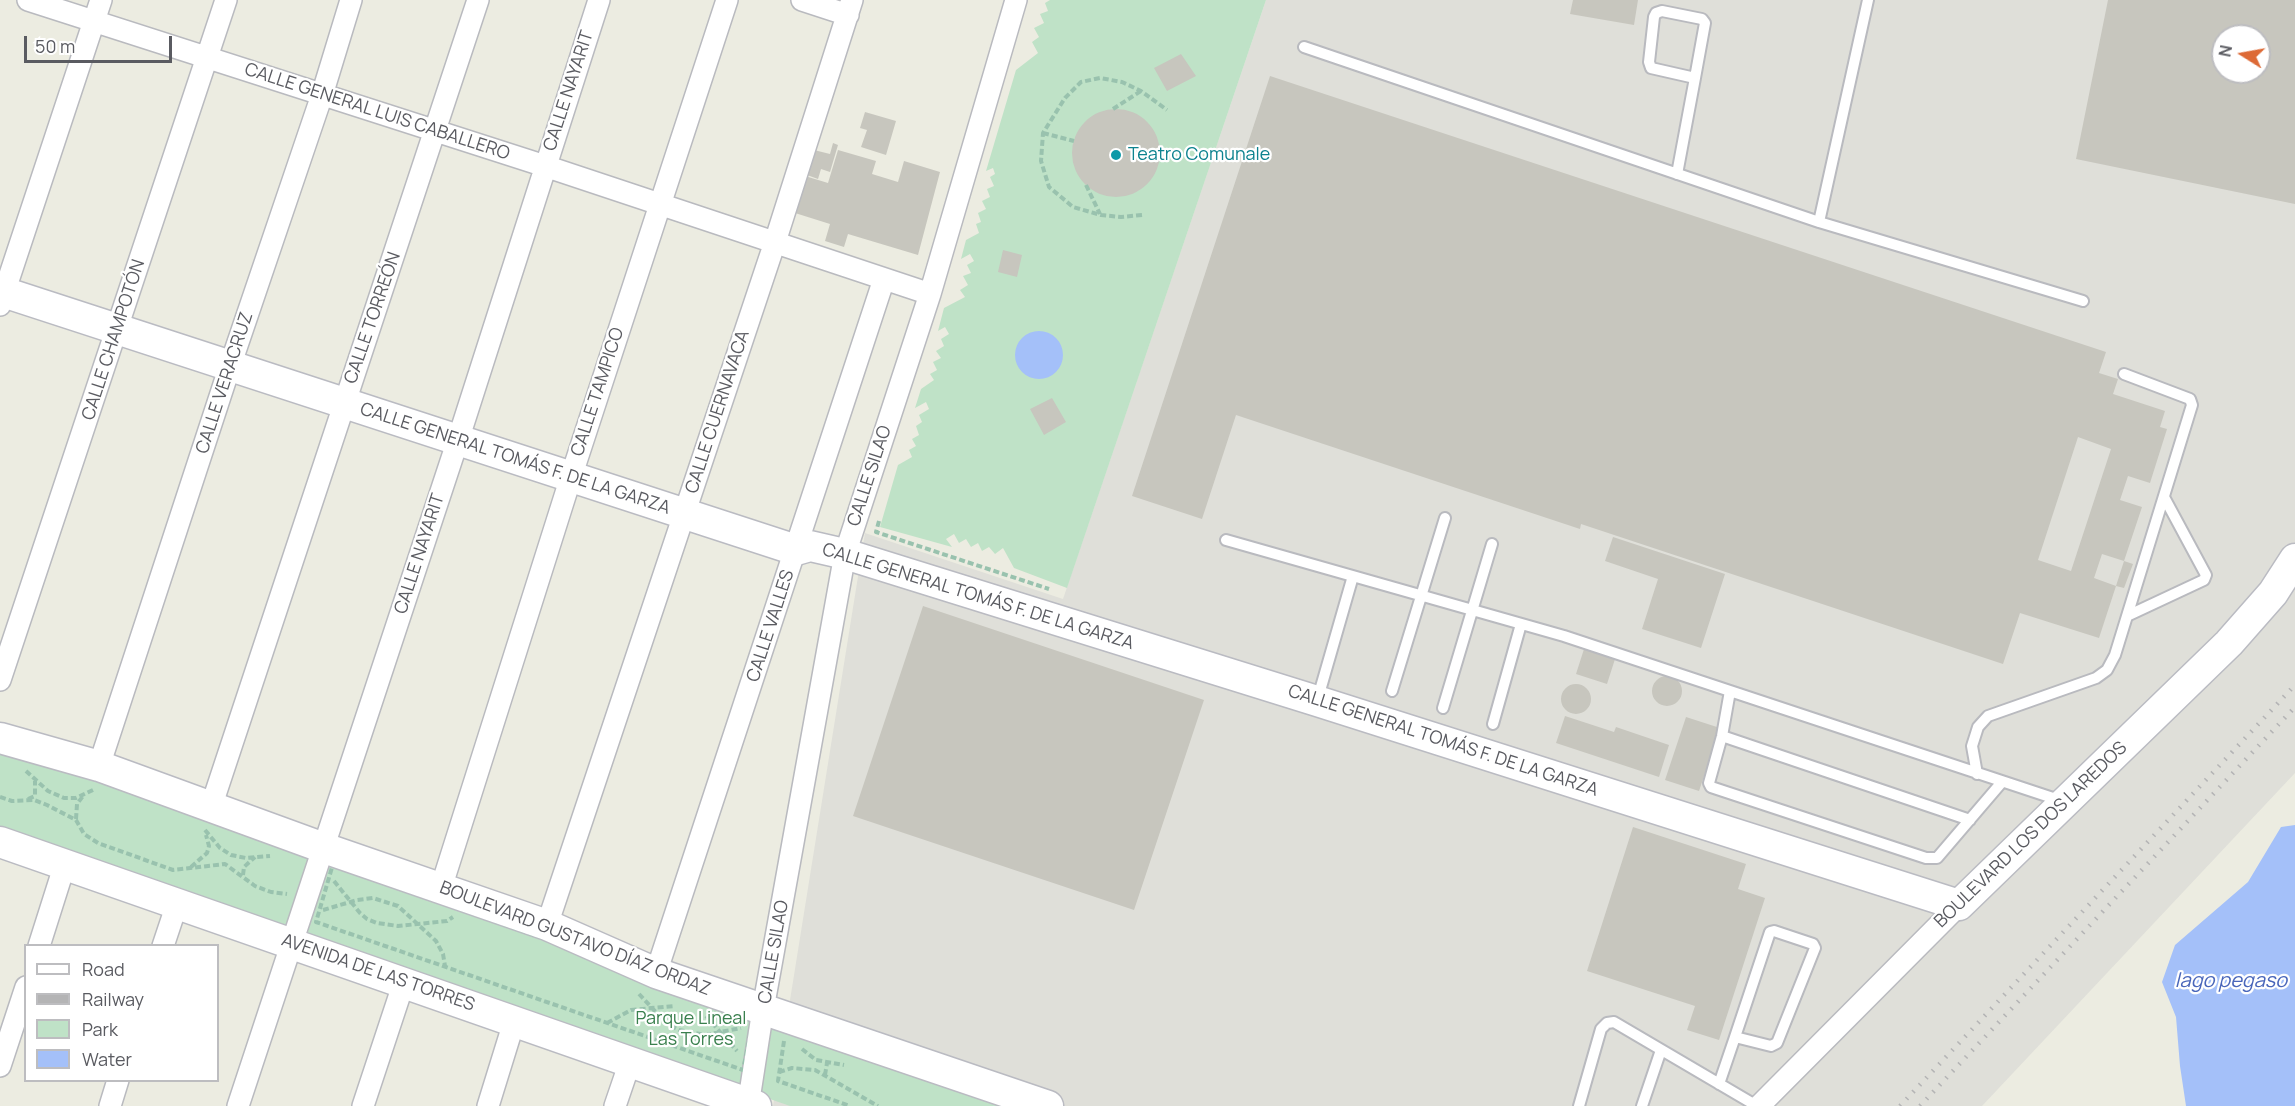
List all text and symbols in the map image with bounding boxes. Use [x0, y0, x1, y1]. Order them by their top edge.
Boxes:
scale bar [27, 24, 176, 62]
north arrow [2211, 24, 2271, 84]
street label: CALLE NAYARIT [539, 28, 599, 154]
text: 50 m [35, 34, 75, 58]
text: N [2213, 43, 2237, 59]
street label: CALLE GENERAL LUIS CABALLERO [242, 59, 512, 165]
place label: Teatro Comunale [1128, 144, 1270, 166]
marker: Teatro Comunale [1109, 148, 1123, 162]
street label: CALLE TORREÓN [340, 249, 406, 387]
street label: CALLE CHAMPOTÓN [78, 257, 150, 423]
street label: CALLE VERACRUZ [192, 309, 258, 457]
street label: CALLE TAMPICO [567, 325, 629, 459]
street label: CALLE CUERNAVACA [681, 328, 755, 496]
street label: CALLE GENERAL TOMÁS F. DE LA GARZA [357, 399, 673, 519]
street label: CALLE SILAO [844, 423, 896, 529]
street label: CALLE NAYARIT [390, 491, 450, 617]
street label: CALLE GENERAL TOMÁS F. DE LA GARZA [820, 539, 1136, 655]
street label: CALLE VALLES [743, 567, 799, 685]
street label: CALLE GENERAL TOMÁS F. DE LA GARZA [1285, 681, 1601, 801]
street label: BOULEVARD LOS DOS LAREDOS [1930, 737, 2132, 933]
street label: BOULEVARD GUSTAVO DÍAZ ORDAZ [436, 877, 714, 1001]
street label: CALLE SILAO [754, 899, 794, 1005]
street label: AVENIDA DE LAS TORRES [279, 930, 477, 1016]
legend [24, 944, 219, 1082]
text: Road [82, 957, 125, 981]
water label: lago pegaso [2175, 969, 2287, 993]
text: Railway [82, 987, 144, 1011]
park label: Parque Lineal Las Torres [636, 1008, 746, 1050]
text: Park [82, 1017, 118, 1041]
text: Water [82, 1047, 132, 1071]

